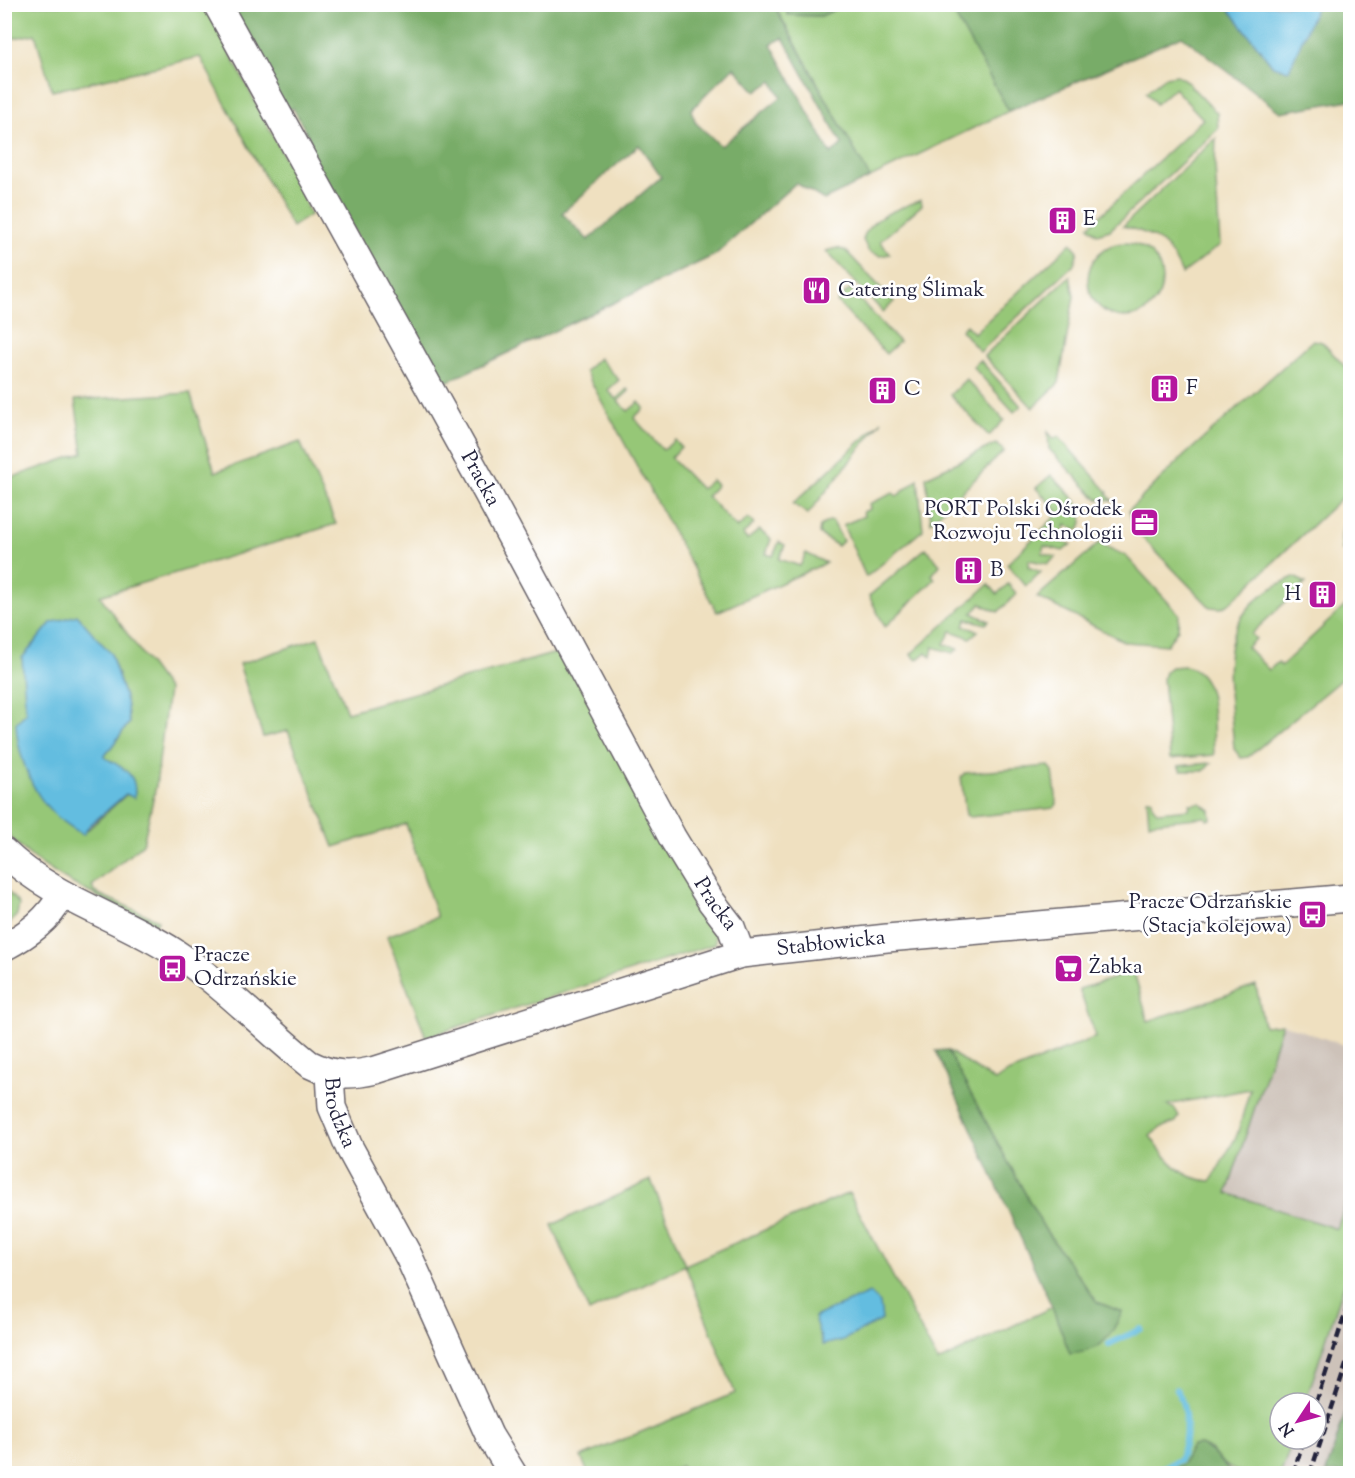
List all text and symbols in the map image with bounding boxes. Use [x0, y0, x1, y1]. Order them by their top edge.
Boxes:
building icon: E [1046, 204, 1078, 236]
place label: E [1083, 205, 1096, 235]
restaurant icon: Catering Ślimak [801, 275, 833, 307]
place label: Catering Ślimak [838, 276, 985, 306]
building icon: F [1149, 373, 1181, 405]
building icon: C [867, 374, 899, 406]
place label: F [1186, 374, 1198, 404]
place label: C [904, 375, 921, 405]
street label: Pracka [452, 446, 507, 513]
place label: PORT Polski Ośrodek Rozwoju Technologii [924, 495, 1124, 549]
office icon: PORT Polski Ośrodek Rozwoju Technologii [1128, 506, 1160, 538]
building icon: B [953, 555, 985, 587]
place label: B [990, 556, 1003, 586]
building icon: H [1306, 579, 1338, 611]
place label: H [1284, 580, 1301, 610]
street label: Pracka [685, 872, 744, 938]
place label: Pracze Odrzańskie (Stacja kolejowa) [1129, 888, 1292, 942]
bus stop icon: Pracze Odrzańskie (Stacja kolejowa) [1297, 899, 1329, 931]
street label: Stabłowicka [775, 923, 887, 965]
place label: Pracze Odrzańskie [194, 941, 297, 995]
bus stop icon: Pracze Odrzańskie [157, 952, 189, 984]
supermarket icon: Żabka [1052, 952, 1084, 984]
place label: Żabka [1089, 953, 1143, 983]
street label: Brodzka [315, 1076, 363, 1153]
north arrow [1268, 1391, 1328, 1451]
text: N [1275, 1416, 1301, 1440]

